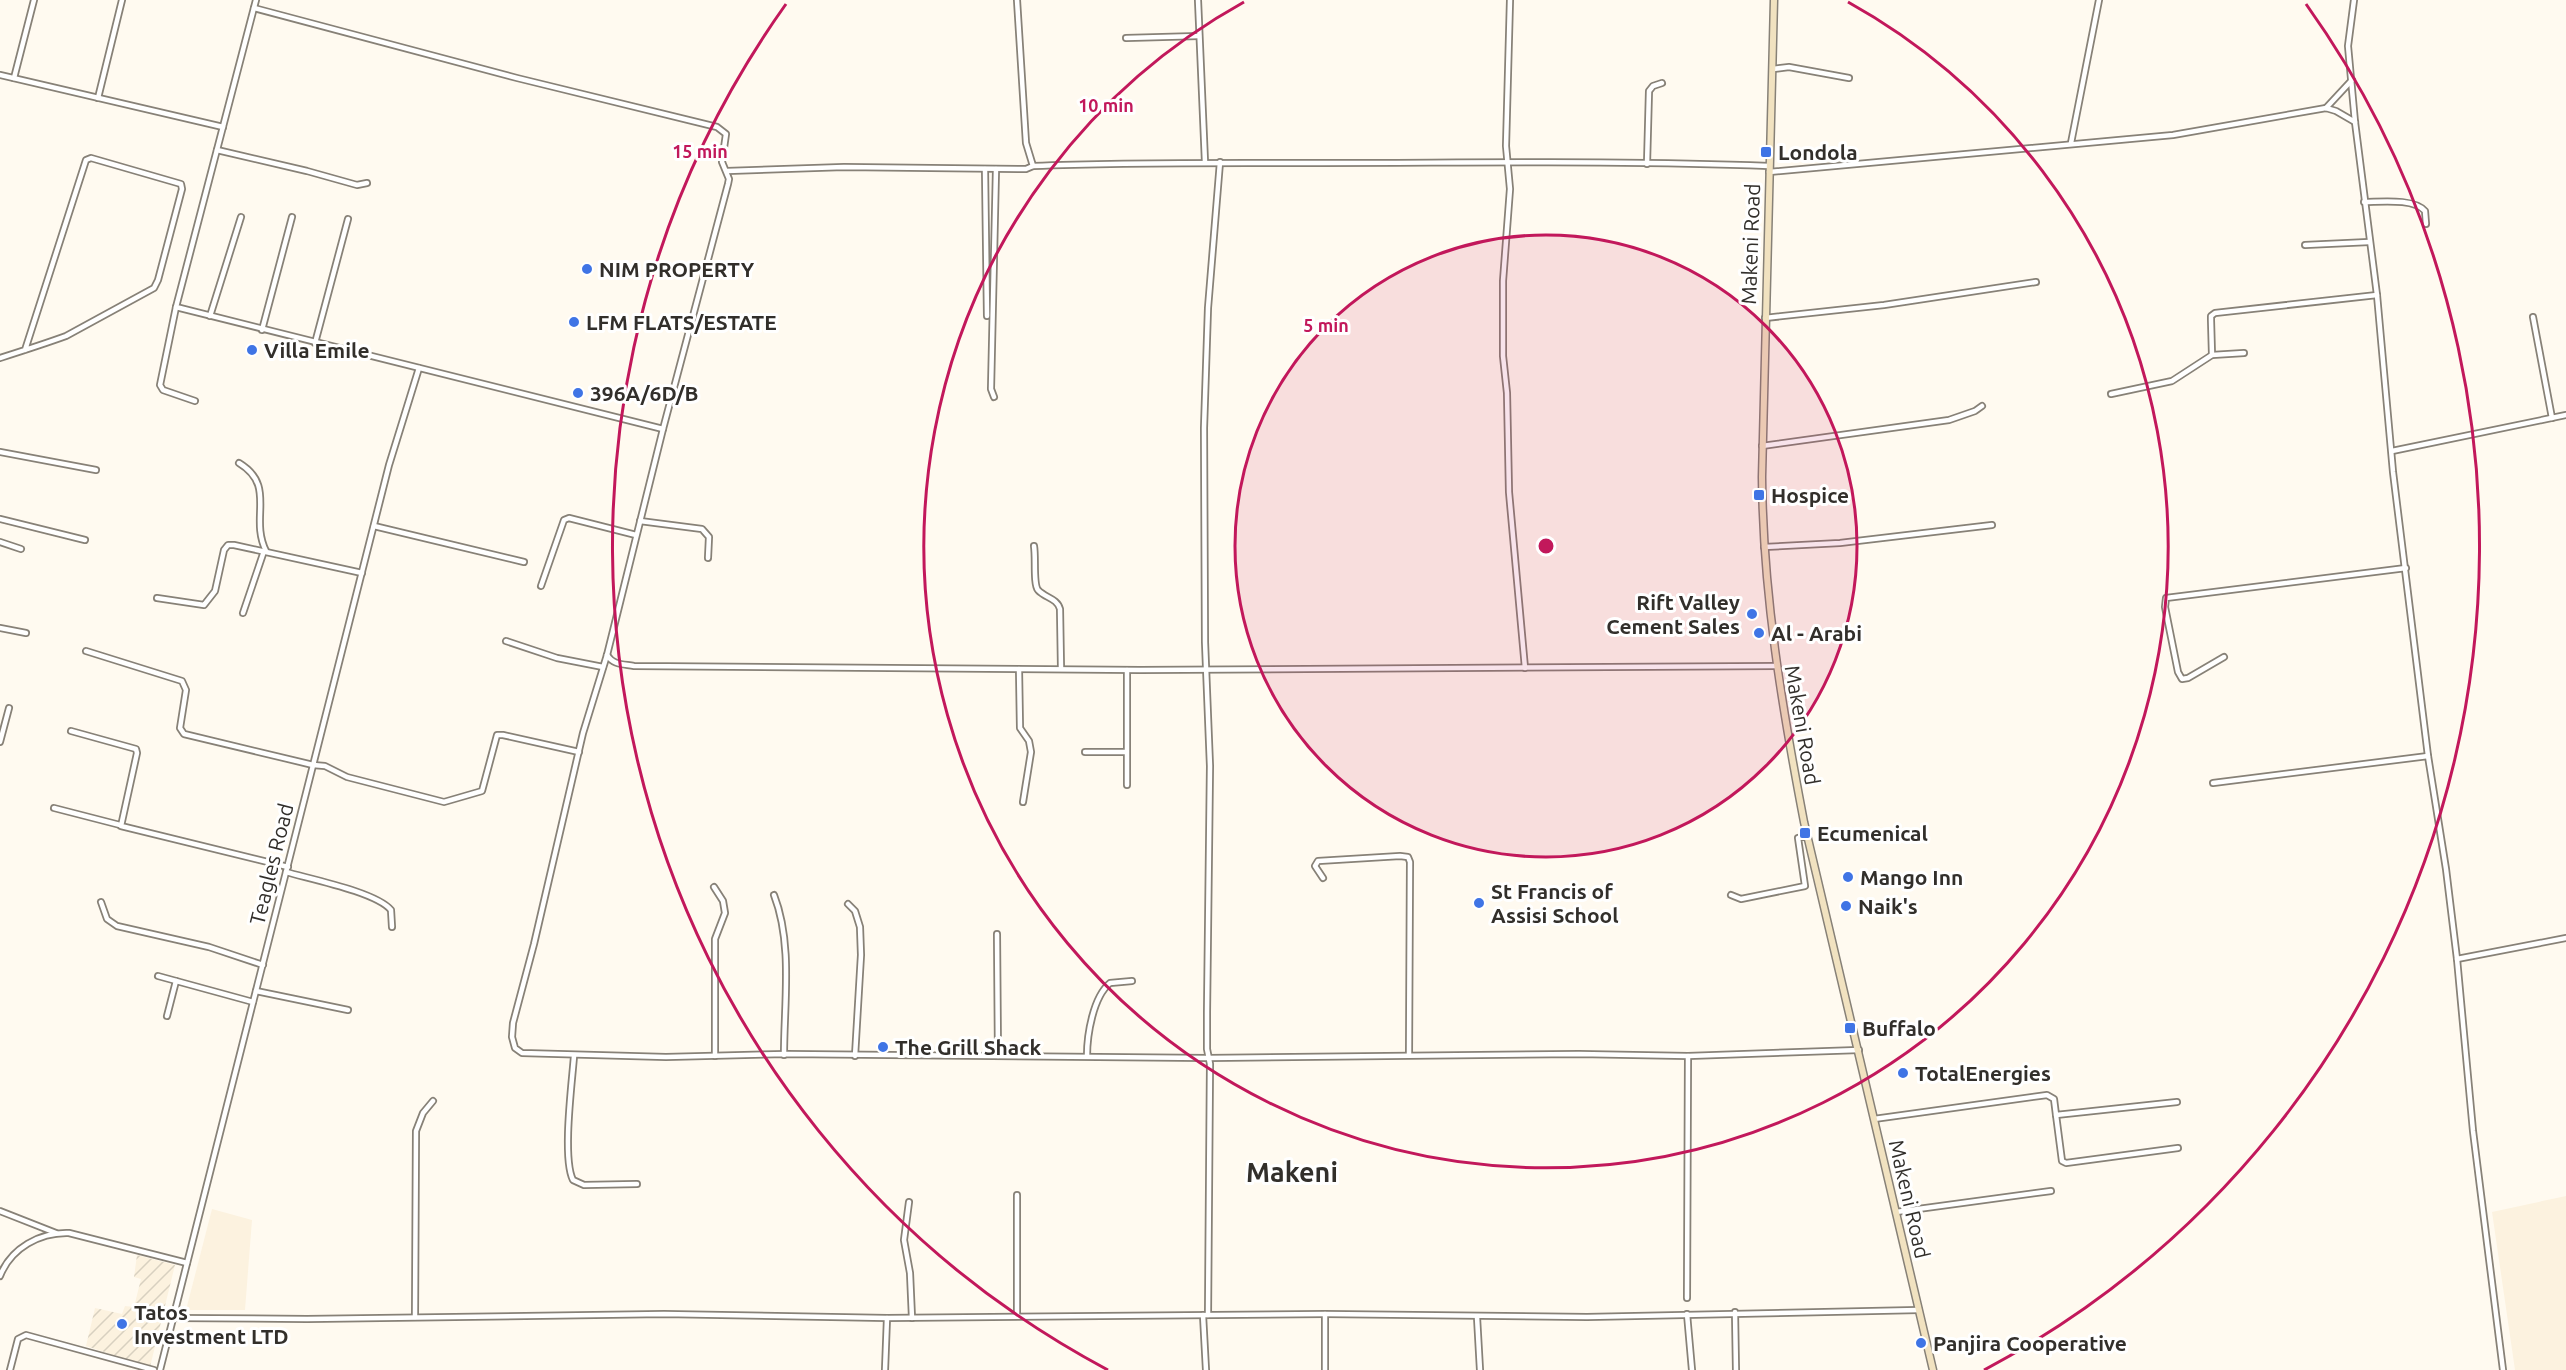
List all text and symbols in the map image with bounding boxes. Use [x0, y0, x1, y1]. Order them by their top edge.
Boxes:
text: 10 min [1078, 95, 1134, 115]
place label: Londola [1778, 140, 1858, 164]
text: 15 min [672, 141, 728, 161]
marker: Londola [1759, 145, 1773, 159]
street label: Makeni Road [1736, 183, 1764, 305]
place label: NIM PROPERTY [599, 257, 755, 281]
marker: NIM PROPERTY [580, 262, 594, 276]
place label: LFM FLATS/ESTATE [586, 310, 777, 334]
marker: LFM FLATS/ESTATE [567, 315, 581, 329]
text: 5 min [1303, 315, 1349, 335]
place label: Villa Emile [264, 338, 369, 362]
marker: Villa Emile [245, 343, 259, 357]
place label: 396A/6D/B [590, 381, 699, 405]
marker: 396A/6D/B [571, 386, 585, 400]
place label: Hospice [1771, 483, 1849, 507]
marker: Hospice [1752, 488, 1766, 502]
centre of rings [1536, 536, 1556, 556]
place label: Rift Valley Cement Sales [1606, 590, 1740, 638]
marker: Rift Valley Cement Sales [1745, 607, 1759, 621]
place label: Al - Arabi [1771, 621, 1862, 645]
marker: Al - Arabi [1752, 626, 1766, 640]
street label: Makeni Road [1781, 663, 1825, 787]
street label: Teagles Road [244, 801, 298, 927]
place label: Ecumenical [1817, 821, 1928, 845]
marker: Ecumenical [1798, 826, 1812, 840]
place label: Mango Inn [1860, 865, 1963, 889]
marker: Mango Inn [1841, 870, 1855, 884]
place label: St Francis of Assisi School [1491, 879, 1619, 927]
place label: Naik's [1858, 894, 1918, 918]
marker: St Francis of Assisi School [1472, 896, 1486, 910]
marker: Naik's [1839, 899, 1853, 913]
place label: Buffalo [1862, 1016, 1936, 1040]
marker: Buffalo [1843, 1021, 1857, 1035]
place label: The Grill Shack [895, 1035, 1042, 1059]
marker: The Grill Shack [876, 1040, 890, 1054]
place label: TotalEnergies [1915, 1061, 2051, 1085]
marker: TotalEnergies [1896, 1066, 1910, 1080]
street label: Makeni Road [1885, 1137, 1935, 1261]
district label: Makeni [1246, 1157, 1338, 1187]
place label: Tatos Investment LTD [134, 1300, 289, 1348]
marker: Tatos Investment LTD [115, 1317, 129, 1331]
place label: Panjira Cooperative [1933, 1331, 2127, 1355]
marker: Panjira Cooperative [1914, 1336, 1928, 1350]

